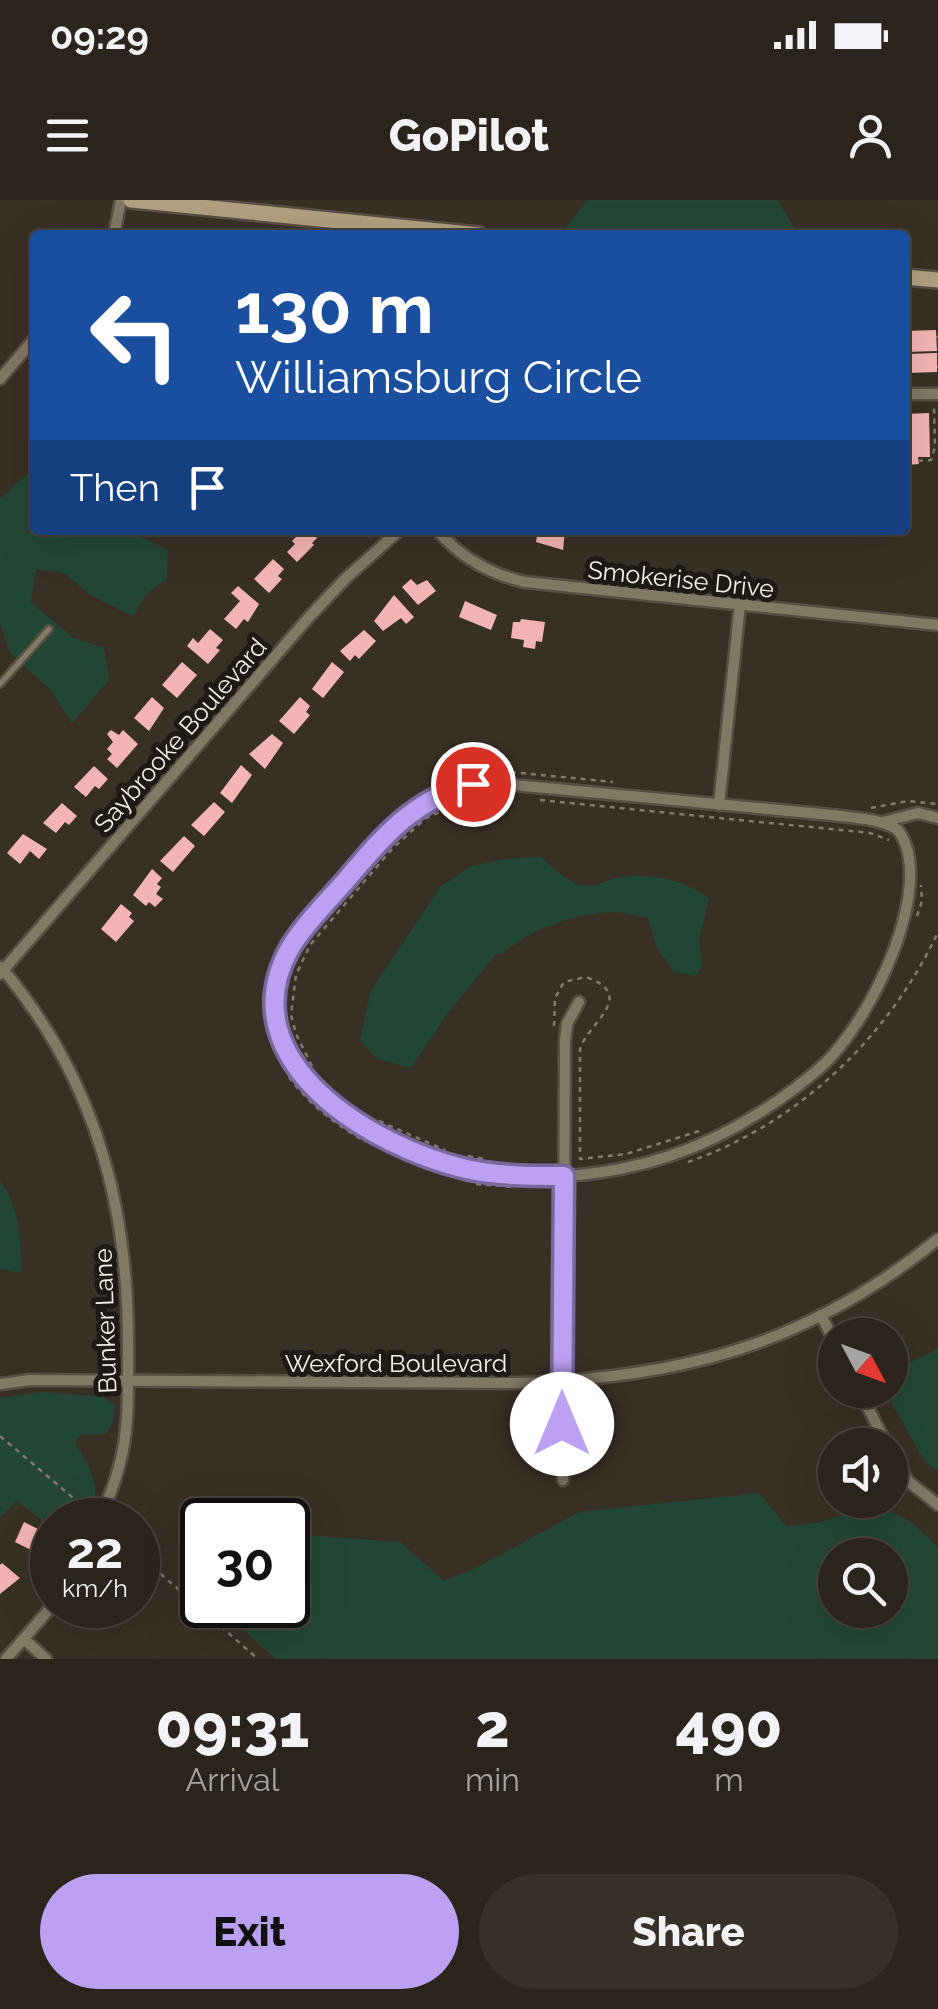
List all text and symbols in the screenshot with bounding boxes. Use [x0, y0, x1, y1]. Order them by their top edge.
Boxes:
text: 09:29 [50, 13, 149, 58]
icon: menu [40, 108, 95, 163]
icon: person [843, 108, 898, 163]
text: GoPilot [389, 109, 549, 162]
text: 130 m [235, 267, 434, 349]
icon: left [70, 270, 200, 400]
text: Williamsburg Circle [235, 351, 642, 404]
icon: arrive [180, 460, 235, 515]
text: Then [70, 465, 160, 510]
street label: Smokerise Drive [586, 554, 776, 604]
street label: Saybrooke Boulevard [88, 632, 272, 838]
pin [431, 742, 516, 827]
icon: arrive [446, 757, 501, 812]
street label: Bunker Lane [87, 1248, 123, 1394]
north arrow [818, 1318, 908, 1408]
map controls [818, 1318, 908, 1628]
street label: Wexford Boulevard [285, 1348, 507, 1378]
position arrow [510, 1372, 614, 1476]
button: sound [818, 1428, 908, 1518]
speed limit sign: 30 [180, 1498, 310, 1628]
text: 22 [67, 1521, 123, 1580]
button: search [818, 1538, 908, 1628]
text: km/h [62, 1573, 128, 1603]
text: 09:31 [156, 1691, 309, 1761]
text: 2 [475, 1691, 510, 1761]
text: 490 [676, 1691, 782, 1761]
text: Arrival [186, 1761, 279, 1798]
text: min [465, 1761, 520, 1798]
text: m [714, 1761, 744, 1798]
button: Exit [40, 1874, 459, 1989]
button: Share [479, 1874, 898, 1989]

